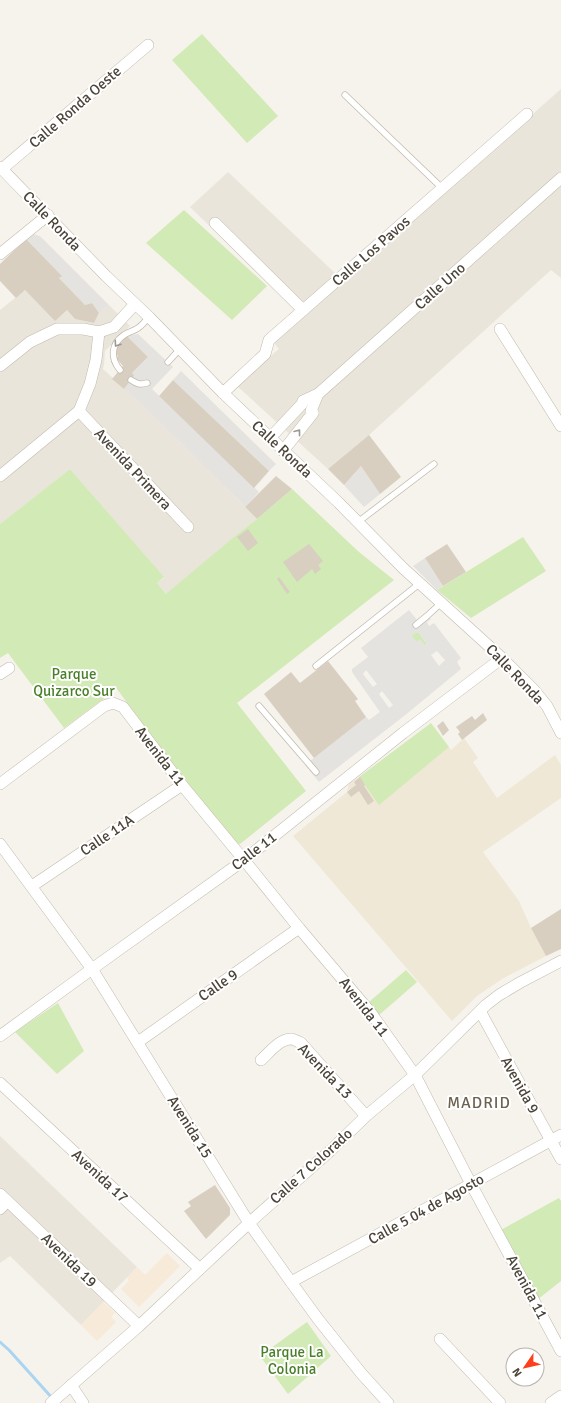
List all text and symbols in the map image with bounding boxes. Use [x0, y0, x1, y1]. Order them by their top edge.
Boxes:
street label: Calle Ronda Oeste [25, 62, 125, 152]
street label: Calle Ronda [19, 187, 85, 255]
street label: Calle Los Pavos [328, 212, 414, 290]
street label: Calle Uno [411, 258, 469, 313]
one-way arrow [114, 340, 121, 347]
street label: Calle Ronda [248, 416, 316, 482]
street label: Avenida Primera [91, 425, 175, 513]
one-way arrow [293, 429, 300, 436]
street label: Calle Ronda [482, 640, 548, 708]
park label: Parque Quizarco Sur [33, 665, 115, 700]
street label: Avenida 11 [131, 723, 189, 789]
street label: Calle 11A [77, 810, 137, 860]
street label: Calle 11 [228, 828, 280, 874]
street label: Calle 9 [195, 965, 241, 1005]
street label: Avenida 11 [335, 974, 393, 1040]
street label: Avenida 13 [294, 1039, 356, 1103]
street label: Avenida 9 [497, 1053, 543, 1117]
street label: Avenida 15 [164, 1092, 216, 1162]
district label: MADRID [447, 1093, 511, 1113]
street label: Calle 7 Colorado [266, 1124, 356, 1208]
street label: Avenida 17 [68, 1145, 132, 1207]
street label: Calle 5 04 de Agosto [365, 1170, 487, 1248]
street label: Avenida 19 [37, 1229, 101, 1291]
street label: Avenida 11 [503, 1252, 551, 1322]
park label: Parque La Colonia [260, 1343, 324, 1378]
north arrow [505, 1347, 545, 1387]
text: N [510, 1366, 525, 1379]

